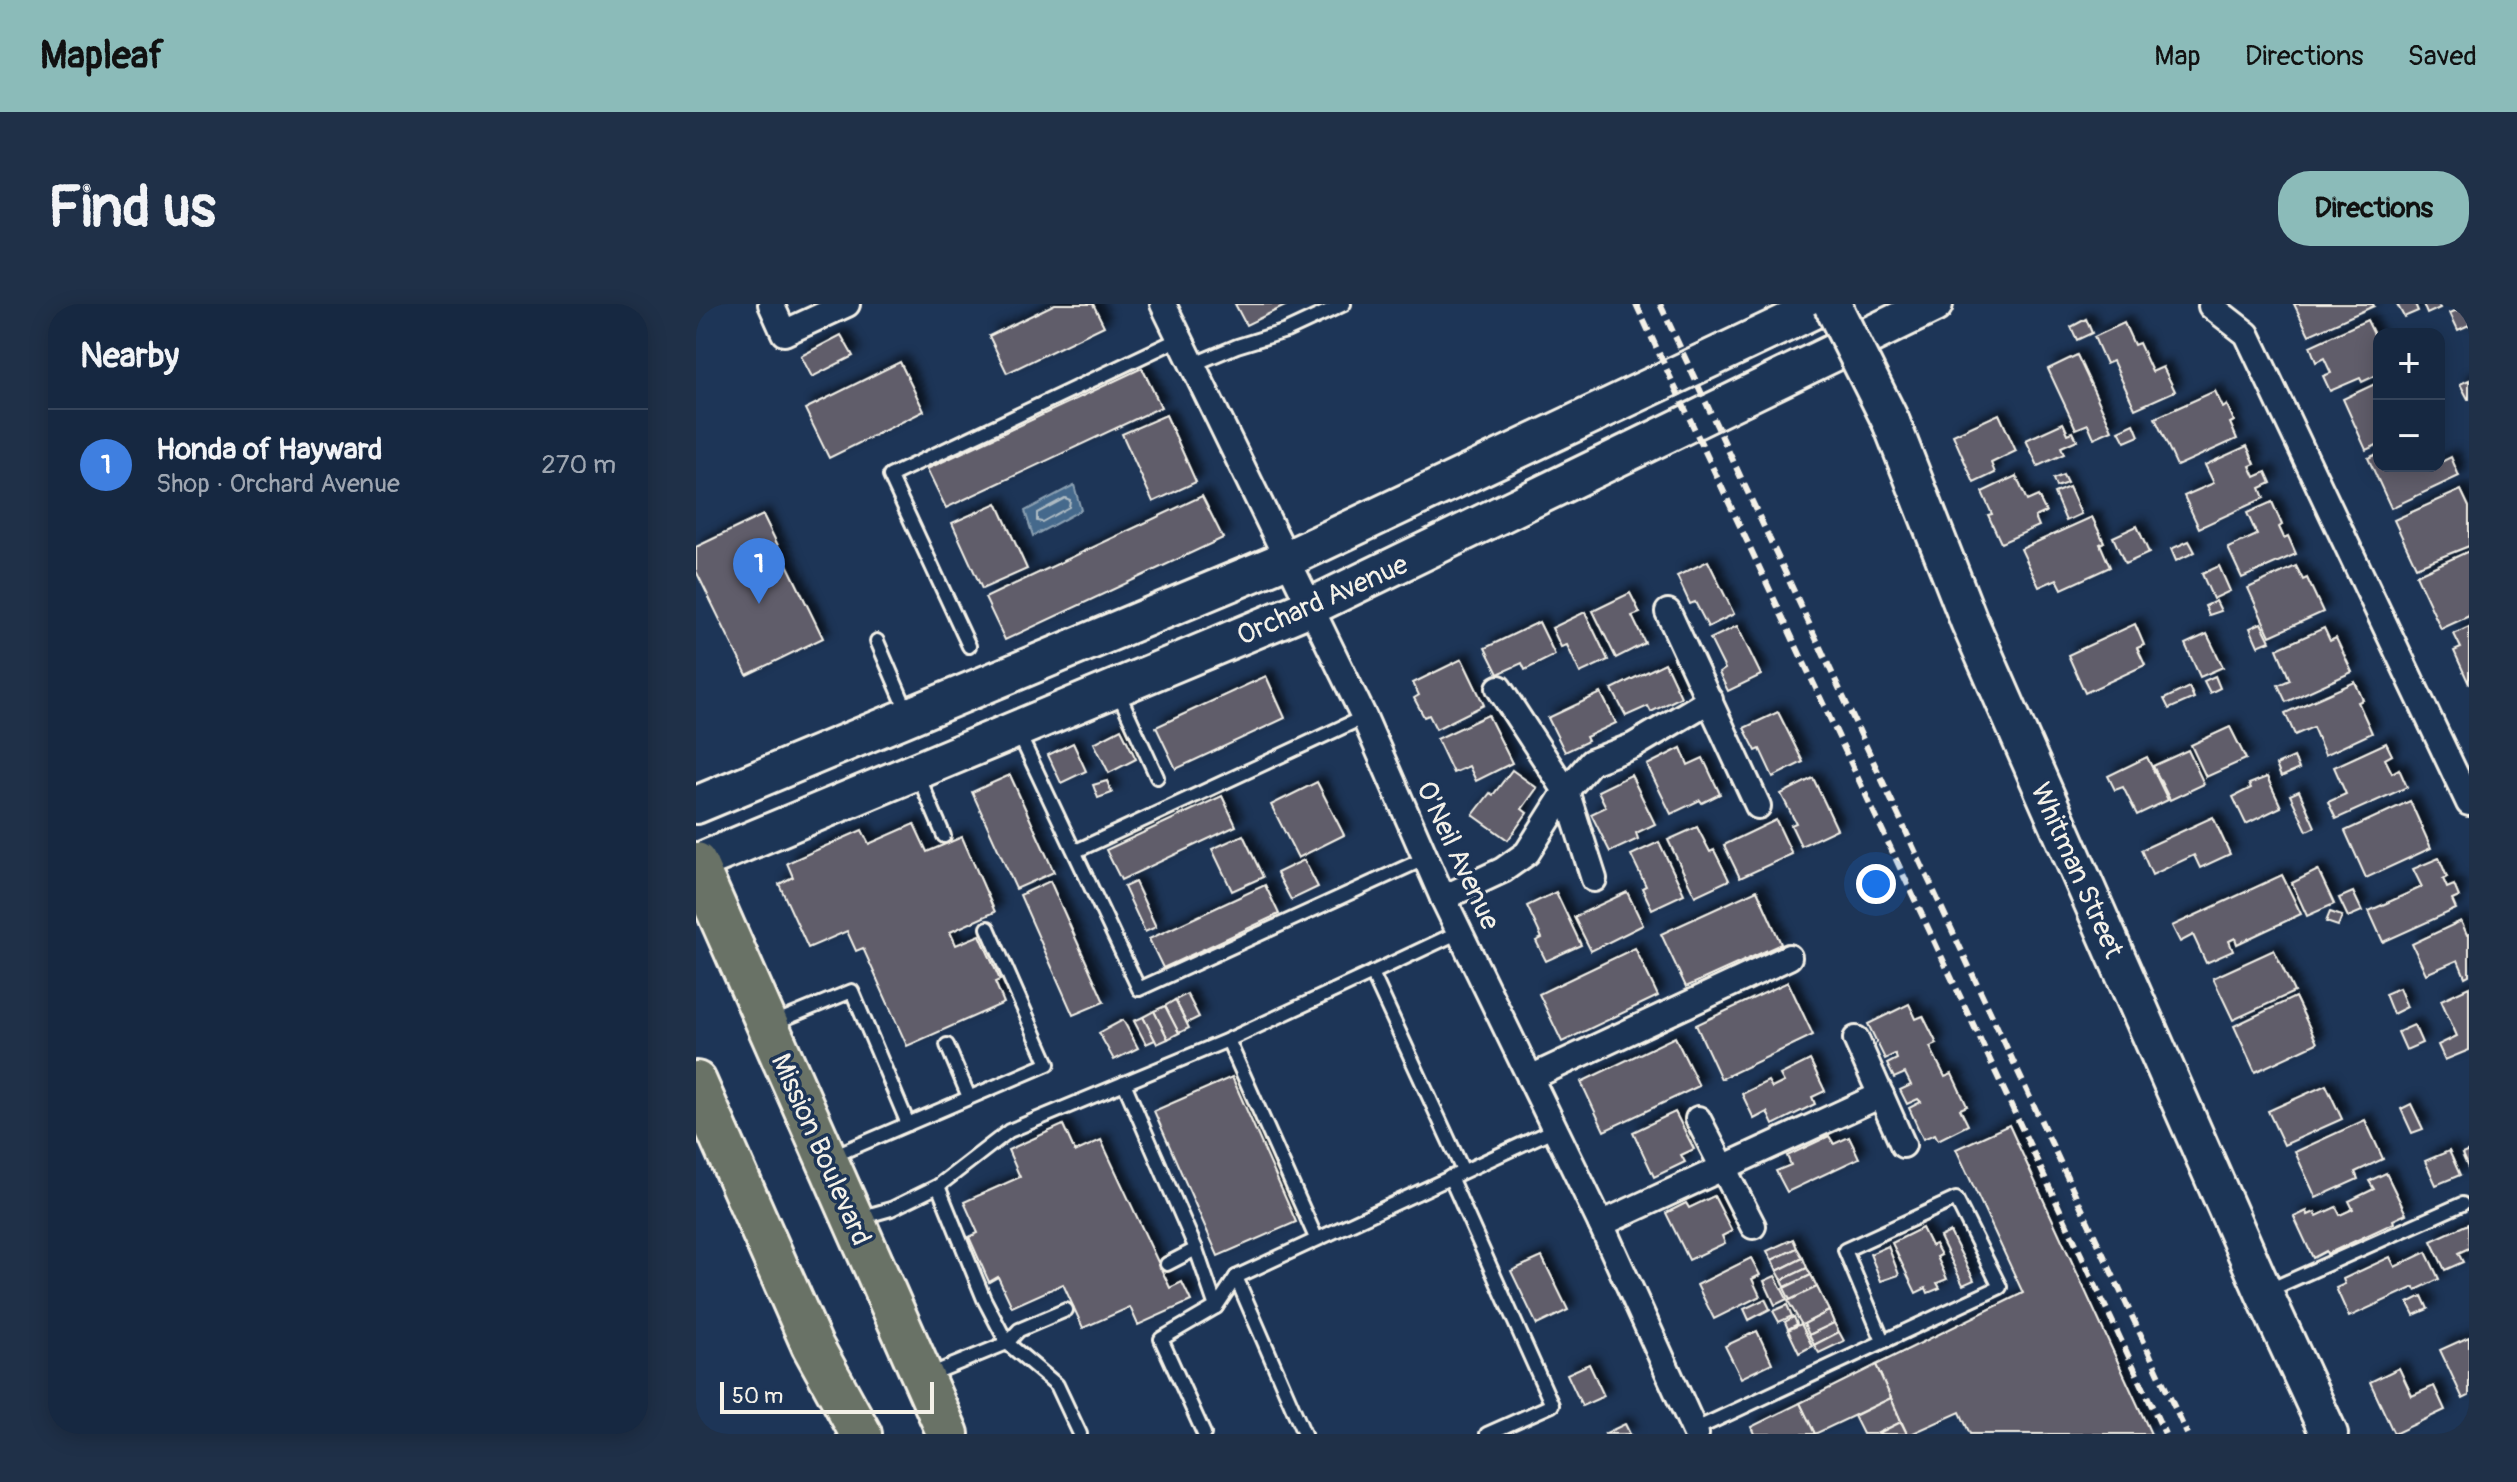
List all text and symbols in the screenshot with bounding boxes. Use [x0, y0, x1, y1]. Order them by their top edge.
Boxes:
text: Mapleaf [40, 32, 164, 80]
text: Map [2154, 39, 2201, 74]
text: Directions [2245, 39, 2364, 74]
text: Saved [2408, 39, 2477, 74]
button: Directions [2278, 171, 2469, 246]
text: Find us [48, 174, 216, 243]
map controls [2373, 328, 2445, 472]
button: + [2373, 328, 2445, 400]
text: Nearby [80, 335, 179, 378]
button: − [2373, 400, 2445, 472]
text: Honda of Hayward [156, 431, 383, 468]
text: 1 [101, 449, 111, 481]
text: 270 m [541, 449, 616, 481]
text: Shop · Orchard Avenue [156, 468, 400, 500]
pin: 1 [733, 538, 785, 604]
street label: Orchard Avenue [1232, 547, 1414, 654]
street label: O'Neil Avenue [1408, 776, 1507, 936]
street label: Whitman Street [2022, 777, 2131, 964]
your location [1856, 864, 1896, 904]
street label: Mission Boulevard [763, 1048, 879, 1251]
scale bar [720, 1378, 934, 1414]
text: 50 m [732, 1382, 783, 1410]

